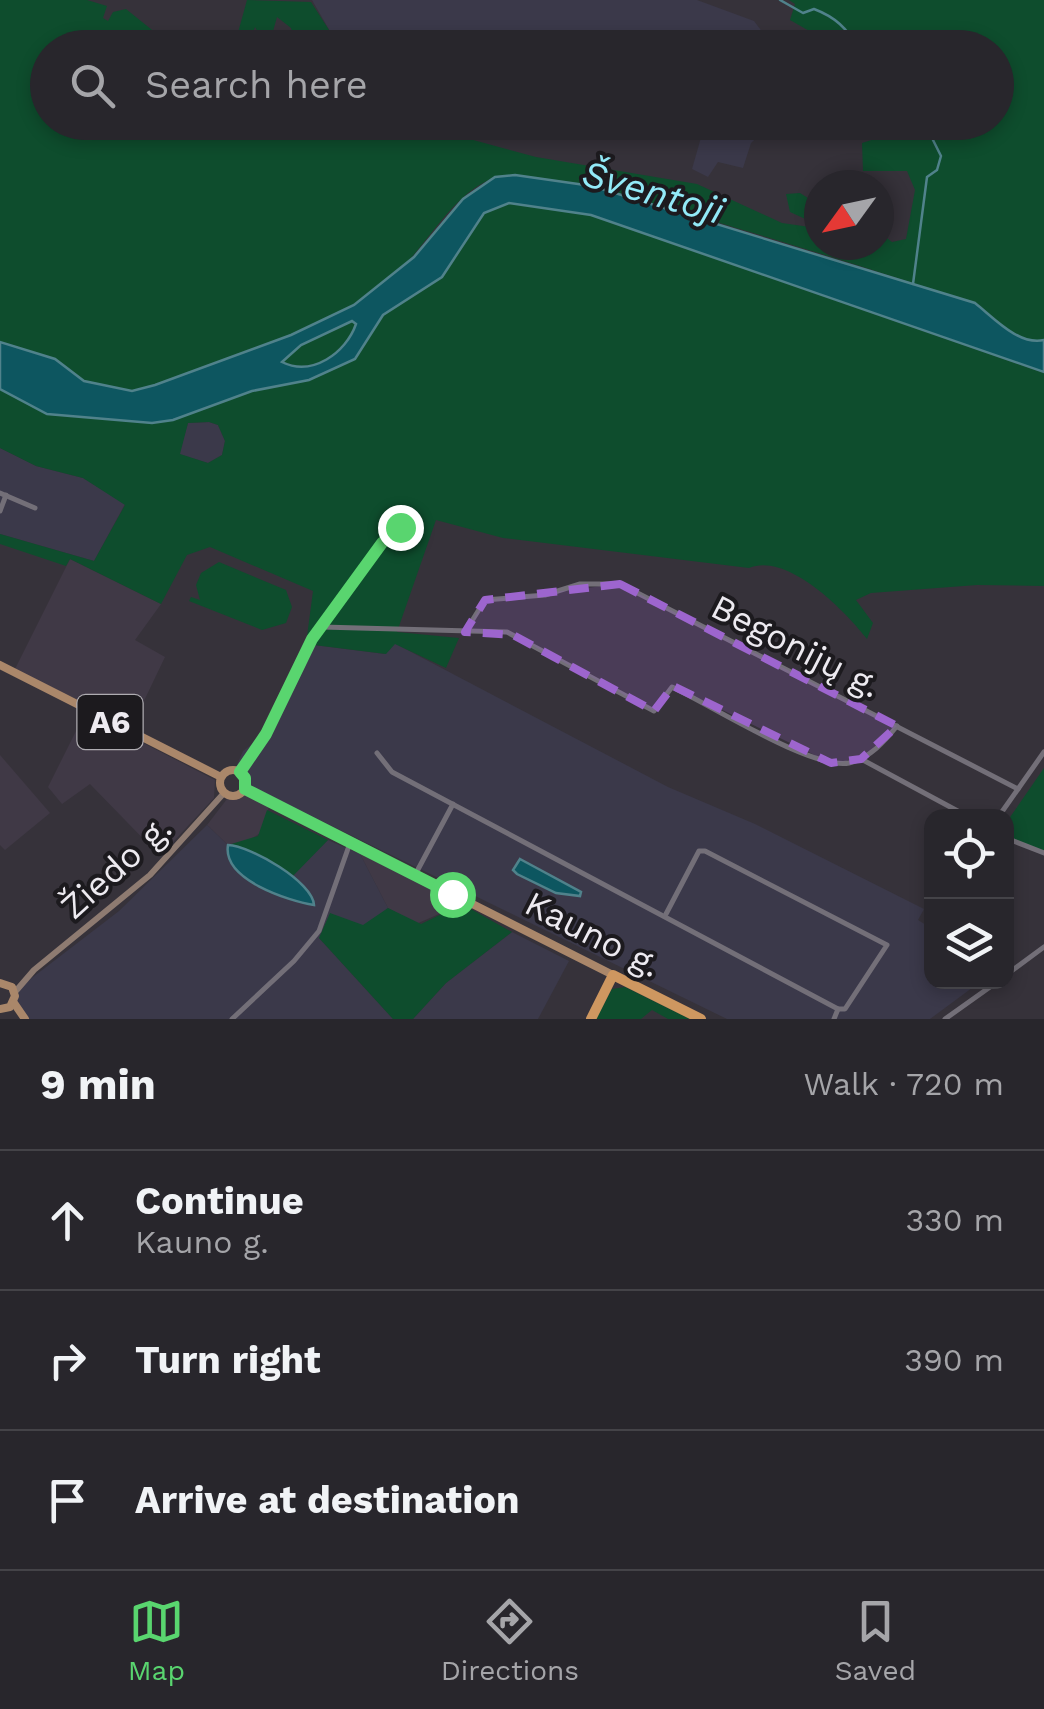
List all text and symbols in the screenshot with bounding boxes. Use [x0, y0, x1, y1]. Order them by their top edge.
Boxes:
search box [30, 30, 1014, 140]
icon: search [65, 58, 120, 113]
text: Search here [145, 63, 368, 107]
water label: Šventoji [577, 151, 730, 234]
north arrow [804, 170, 894, 260]
route end [378, 505, 424, 551]
street label: Begonijų g. [704, 585, 888, 707]
road number: A6 [78, 695, 142, 749]
street label: Žiedo g. [52, 806, 180, 928]
map controls [924, 809, 1014, 989]
button: locate [924, 809, 1014, 899]
route start [430, 872, 476, 918]
street label: Kauno g. [518, 882, 668, 986]
button: layers [924, 899, 1014, 989]
text: 9 min [40, 1060, 156, 1109]
text: Walk · 720 m [803, 1065, 1004, 1103]
text: Continue [135, 1179, 304, 1223]
icon: ahead [40, 1193, 95, 1248]
text: 330 m [905, 1201, 1004, 1239]
text: Kauno g. [135, 1223, 269, 1261]
icon: right [40, 1333, 95, 1388]
text: Turn right [135, 1338, 321, 1382]
text: 390 m [904, 1341, 1004, 1379]
icon: arrive [40, 1473, 95, 1528]
text: Arrive at destination [135, 1478, 520, 1522]
tab: Map [128, 1594, 185, 1687]
tab: Directions [441, 1594, 579, 1687]
tab: Saved [835, 1594, 916, 1687]

